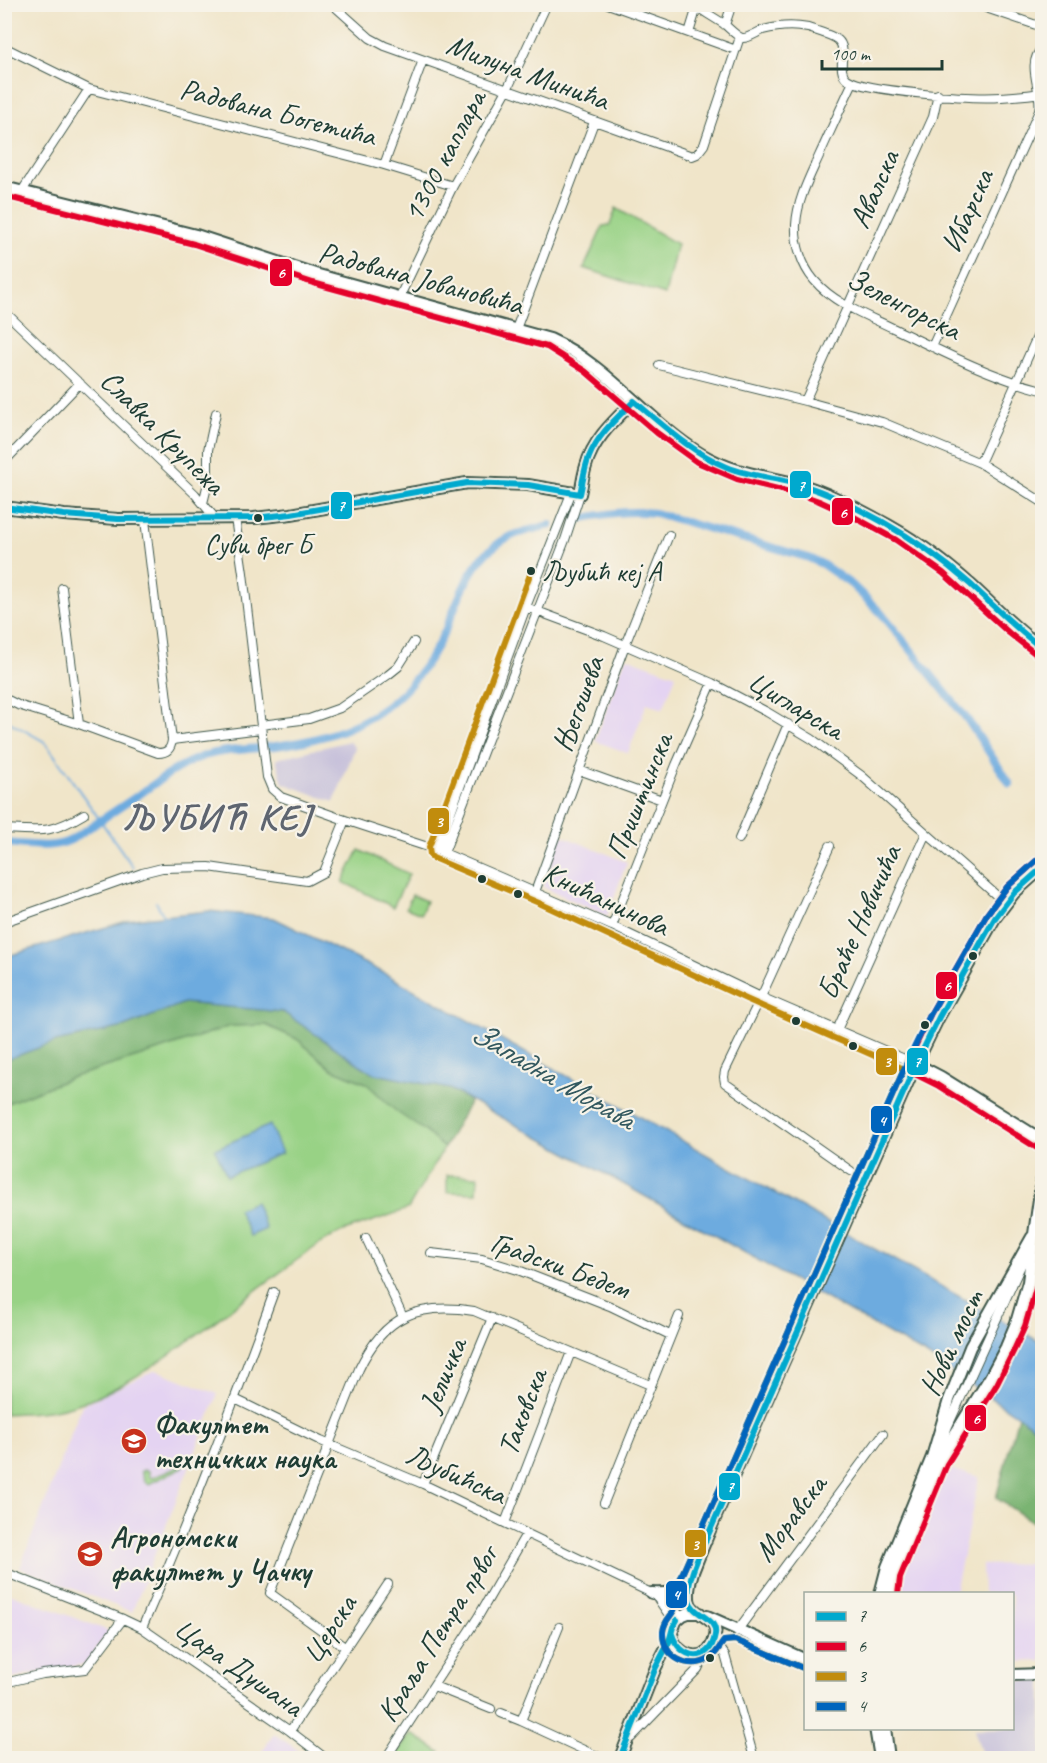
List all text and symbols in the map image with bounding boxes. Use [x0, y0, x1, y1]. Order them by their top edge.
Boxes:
street label: Милуна Минића [442, 25, 616, 120]
scale bar [822, 33, 942, 71]
text: 100 m [831, 43, 872, 65]
street label: Радована Богетића [176, 69, 382, 155]
street label: 1300 каплара [394, 81, 496, 228]
street label: Авалска [840, 142, 909, 234]
street label: Ибарска [932, 162, 1003, 258]
street label: Радована Јовановића [315, 232, 529, 324]
line badge: 6 [269, 258, 293, 287]
street label: Зеленгорска [841, 259, 969, 350]
text: 6 [277, 263, 286, 283]
street label: Славка Крупежа [92, 361, 235, 504]
line badge: 7 [789, 470, 812, 499]
text: 7 [797, 476, 806, 496]
line badge: 7 [330, 491, 353, 520]
text: 7 [337, 496, 346, 516]
line badge: 6 [831, 497, 854, 526]
text: 6 [839, 503, 848, 523]
marker: Суви брег Б [252, 512, 264, 524]
place label: Суви брег Б [205, 527, 316, 562]
place label: Љубић кеј А [542, 554, 663, 589]
marker: Љубић кеј А [525, 565, 537, 577]
street label: Његошева [543, 649, 613, 757]
street label: Цигларска [741, 662, 853, 750]
street label: Приштинска [597, 725, 682, 865]
district label: ЉУБИЋ КЕЈ [122, 794, 316, 840]
line badge: 3 [427, 807, 450, 835]
text: 3 [435, 812, 444, 832]
street label: Браће Новичића [808, 837, 911, 1005]
street label: Книћанинова [537, 853, 677, 946]
unlabelled marker [476, 873, 488, 885]
unlabelled marker [512, 888, 524, 900]
unlabelled marker [967, 950, 979, 962]
line badge: 6 [935, 971, 958, 1000]
text: 6 [943, 976, 952, 996]
water label: Западна Морава [463, 1012, 645, 1141]
unlabelled marker [790, 1015, 802, 1027]
unlabelled marker [919, 1019, 931, 1031]
unlabelled marker [847, 1040, 859, 1052]
line badge: 3 [875, 1047, 898, 1076]
line badge: 7 [906, 1047, 929, 1076]
text: 3 [883, 1052, 892, 1072]
text: 7 [913, 1052, 922, 1072]
line badge: 4 [870, 1105, 893, 1134]
text: 4 [878, 1111, 887, 1131]
street label: Градски Бедем [486, 1222, 637, 1308]
street label: Нови мост [910, 1282, 993, 1402]
street label: Јеличка [410, 1330, 476, 1419]
street label: Таковска [488, 1361, 557, 1460]
line badge: 6 [964, 1404, 987, 1432]
place label: Факултет техничких наука [154, 1405, 338, 1478]
text: 6 [972, 1409, 981, 1429]
school or university icon: Факултет техничких наука [119, 1426, 149, 1456]
street label: Љубићска [400, 1435, 514, 1514]
street label: Моравска [745, 1465, 837, 1569]
line badge: 7 [718, 1472, 741, 1501]
text: 7 [726, 1477, 735, 1497]
place label: Агрономски факултет у Чачку [110, 1518, 313, 1591]
line badge: 3 [684, 1529, 707, 1558]
text: 3 [691, 1535, 700, 1555]
street label: Краља Петра првог [368, 1536, 508, 1729]
school or university icon: Агрономски факултет у Чачку [75, 1539, 105, 1569]
line badge: 4 [665, 1580, 688, 1609]
text: 4 [672, 1585, 681, 1605]
street label: Церска [293, 1586, 366, 1670]
legend [804, 1592, 1014, 1730]
text: 7 [858, 1605, 867, 1627]
street label: Цара Душана [167, 1609, 312, 1726]
text: 6 [858, 1635, 867, 1657]
unlabelled marker [704, 1652, 716, 1664]
text: 3 [858, 1665, 868, 1687]
text: 4 [858, 1695, 868, 1717]

